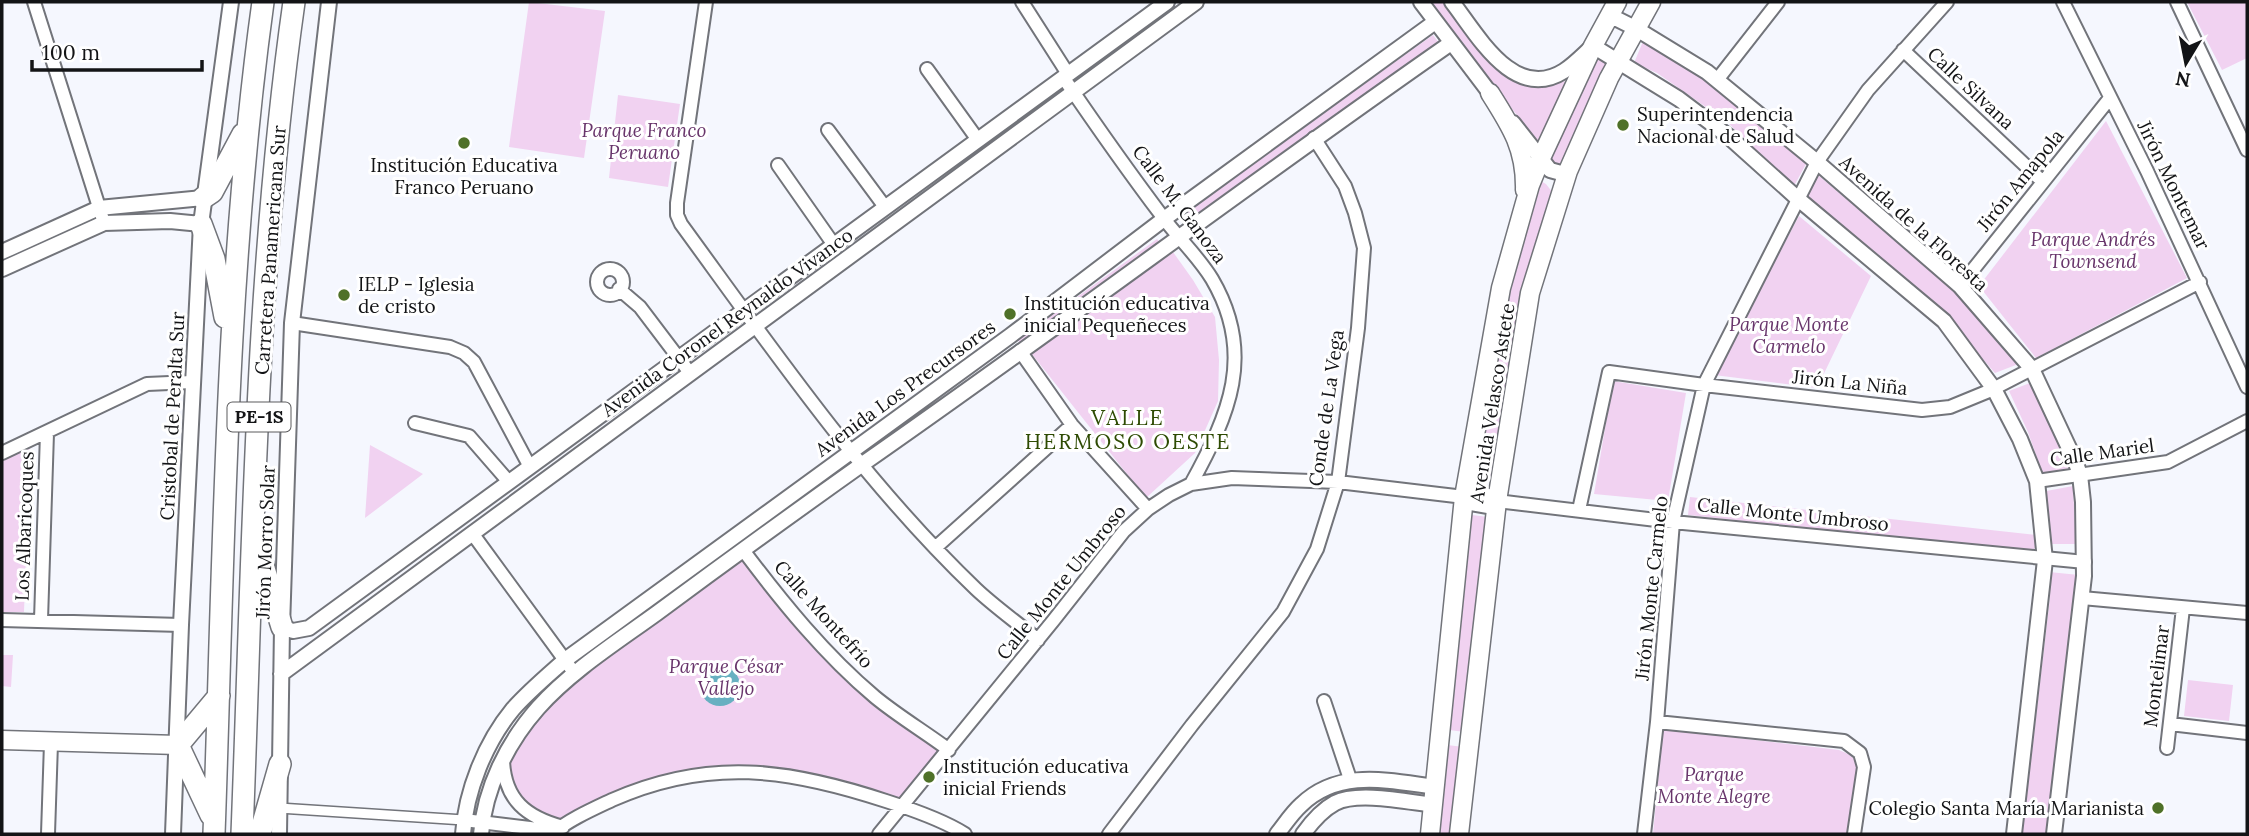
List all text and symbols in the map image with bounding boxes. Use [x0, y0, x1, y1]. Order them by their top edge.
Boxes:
scale bar [32, 28, 201, 72]
north arrow [2151, 28, 2221, 98]
text: 100 m [42, 39, 100, 66]
street label: Calle Silvana [1922, 42, 2020, 135]
text: N [2173, 67, 2192, 93]
place label: Superintendencia Nacional de Salud [1637, 102, 1794, 148]
street label: Jirón Montemar [2132, 116, 2216, 254]
marker: Superintendencia Nacional de Salud [1615, 117, 1631, 133]
park label: Parque Franco Peruano [582, 118, 707, 164]
street label: Carretera Panamericana Sur [249, 124, 291, 376]
street label: Jirón Amapola [1971, 124, 2069, 237]
marker: Institución Educativa Franco Peruano [456, 135, 472, 151]
street label: Calle M. Ganoza [1128, 140, 1233, 268]
street label: Avenida de la Floresta [1834, 149, 1994, 296]
place label: Institución Educativa Franco Peruano [370, 153, 558, 199]
street label: Avenida Coronel Reynaldo Vivanco [596, 223, 858, 422]
park label: Parque Andrés Townsend [2031, 227, 2155, 273]
place label: IELP - Iglesia de cristo [358, 272, 475, 318]
marker: IELP - Iglesia de cristo [336, 287, 352, 303]
place label: Institución educativa inicial Pequeñeces [1024, 291, 1210, 337]
street label: Avenida Velasco Astete [1464, 301, 1520, 506]
marker: Institución educativa inicial Pequeñeces [1002, 306, 1018, 322]
street label: Cristobal de Peralta Sur [155, 310, 189, 521]
park label: Parque Monte Carmelo [1729, 312, 1849, 358]
street label: Avenida Los Precursores [809, 314, 1000, 462]
street label: Conde de La Vega [1303, 328, 1349, 488]
street label: Jirón La Niña [1790, 364, 1909, 400]
road number: PE-1S [228, 402, 290, 432]
district label: VALLE HERMOSO OESTE [1025, 404, 1231, 455]
street label: Calle Mariel [2048, 433, 2156, 471]
street label: Los Albaricoques [9, 450, 39, 601]
street label: Jirón Morro Solar [250, 464, 280, 620]
street label: Calle Monte Umbroso [1696, 492, 1890, 536]
street label: Jirón Monte Carmelo [1629, 495, 1673, 682]
street label: Calle Monte Umbroso [991, 500, 1131, 664]
street label: Calle Montefrío [769, 555, 879, 673]
street label: Montelimar [2138, 623, 2174, 729]
park label: Parque César Vallejo [669, 654, 784, 700]
place label: Institución educativa inicial Friends [943, 754, 1129, 800]
park label: Parque Monte Alegre [1657, 762, 1771, 808]
marker: Institución educativa inicial Friends [921, 769, 937, 785]
place label: Colegio Santa María Marianista [1869, 796, 2144, 820]
marker: Colegio Santa María Marianista [2150, 800, 2166, 816]

